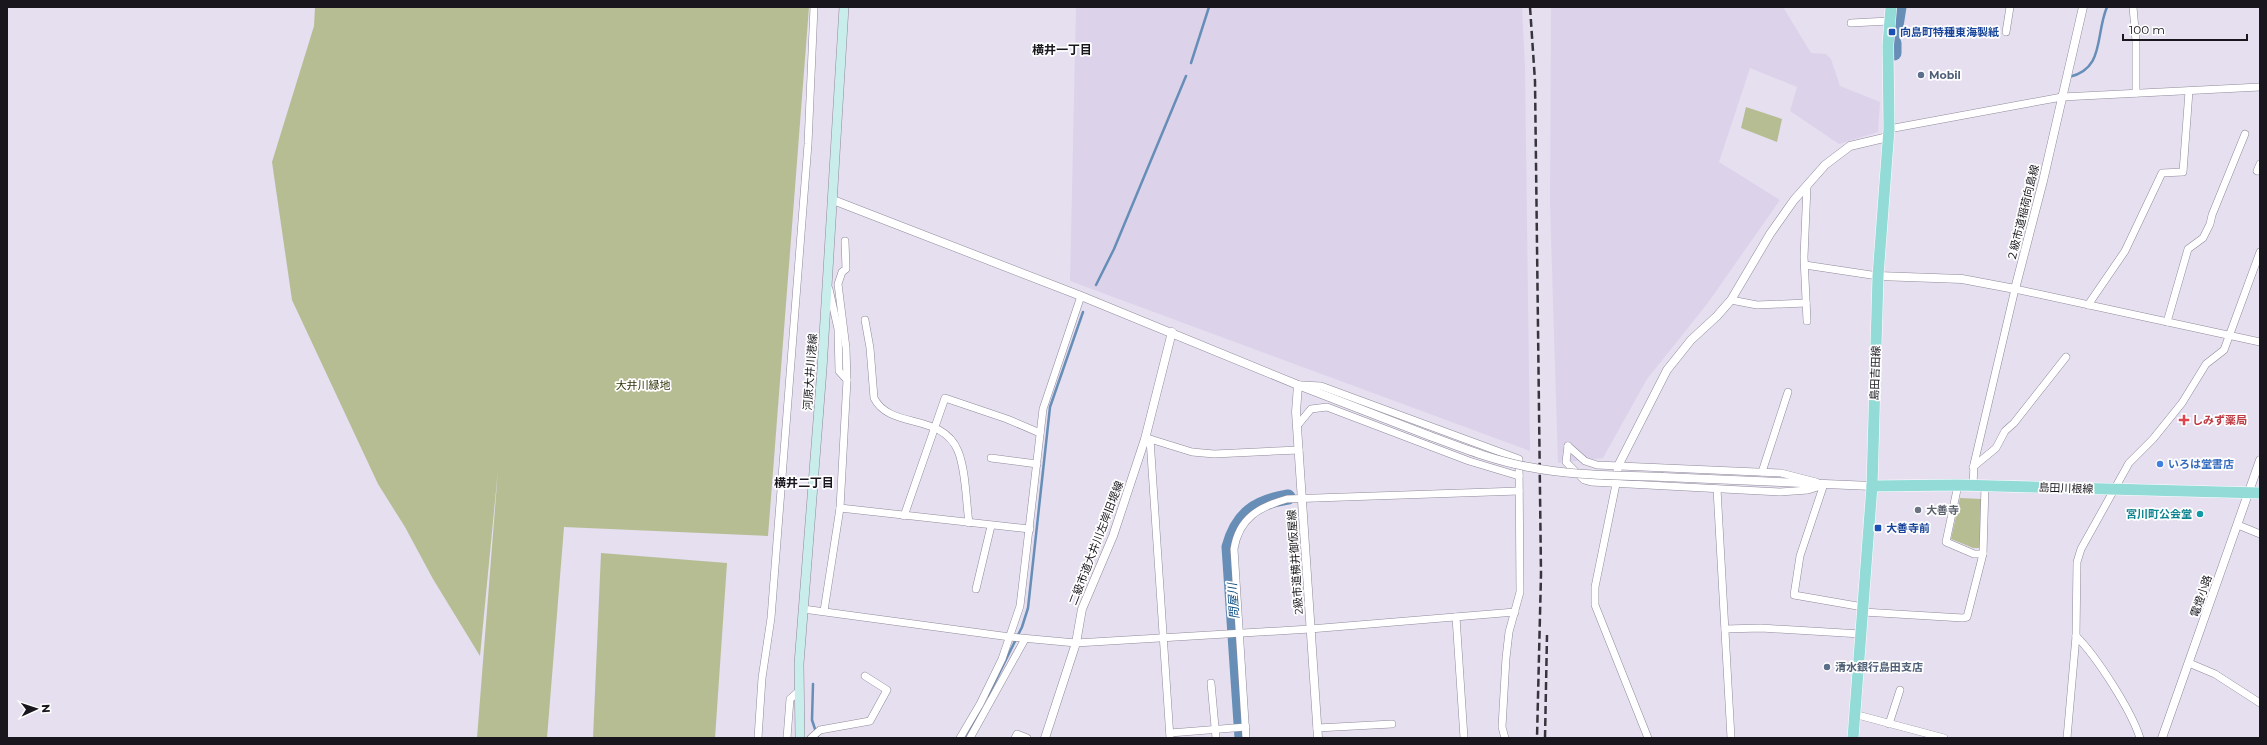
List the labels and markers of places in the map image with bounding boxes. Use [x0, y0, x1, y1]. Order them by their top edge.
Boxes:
place label: 向島町特種東海製紙 [1900, 25, 1999, 39]
marker: 向島町特種東海製紙 [1887, 27, 1897, 37]
place label: Mobil [1929, 68, 1961, 82]
marker: Mobil [1916, 70, 1926, 80]
place label: しみず薬局 [2192, 413, 2247, 427]
marker: しみず薬局 [2179, 415, 2189, 425]
place label: いろは堂書店 [2168, 457, 2234, 471]
marker: いろは堂書店 [2155, 459, 2165, 469]
place label: 大善寺 [1926, 503, 1959, 517]
marker: 大善寺 [1913, 505, 1923, 515]
place label: 宮川町公会堂 [2126, 507, 2192, 521]
marker: 宮川町公会堂 [2195, 509, 2205, 519]
place label: 大善寺前 [1886, 521, 1930, 535]
marker: 大善寺前 [1873, 523, 1883, 533]
place label: 清水銀行島田支店 [1835, 660, 1923, 674]
marker: 清水銀行島田支店 [1822, 662, 1832, 672]

